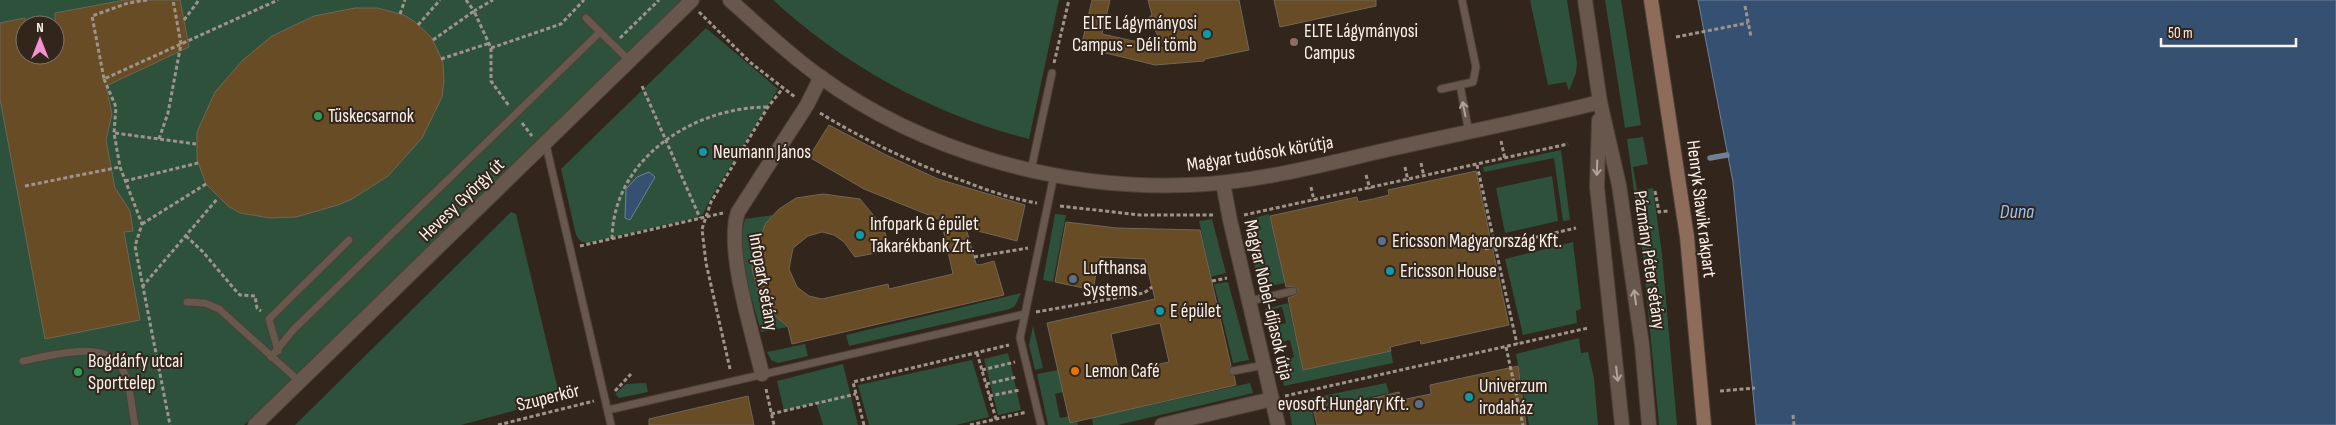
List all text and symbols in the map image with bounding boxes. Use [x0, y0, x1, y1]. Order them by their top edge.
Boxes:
place label: ELTE Lágymányosi Campus - Déli tömb [1072, 12, 1197, 57]
north arrow [15, 15, 65, 65]
scale bar [2161, 15, 2296, 47]
text: N [36, 19, 44, 36]
place label: ELTE Lágymányosi Campus [1304, 20, 1418, 65]
text: 50 m [2168, 24, 2193, 43]
marker: ELTE Lágymányosi Campus - Déli tömb [1201, 28, 1213, 40]
marker: ELTE Lágymányosi Campus [1288, 36, 1300, 48]
one-way arrow [1459, 101, 1468, 117]
place label: Tüskecsarnok [328, 105, 415, 128]
marker: Tüskecsarnok [312, 110, 324, 122]
street label: Magyar tudósok körútja [1185, 131, 1335, 177]
street label: Henryk Sławik rakpart [1681, 139, 1721, 279]
place label: Neumann János [713, 141, 811, 164]
marker: Neumann János [697, 146, 709, 158]
street label: Hevesy György út [415, 153, 510, 246]
one-way arrow [1593, 160, 1602, 176]
street label: Pázmány Péter sétány [1628, 189, 1670, 332]
water label: Duna [2000, 200, 2034, 224]
place label: Infopark G épület Takarékbank Zrt. [870, 213, 979, 258]
street label: Magyar Nobel-díjasok útja [1238, 218, 1298, 382]
marker: Infopark G épület Takarékbank Zrt. [854, 229, 866, 241]
place label: Ericsson Magyarország Kft. [1392, 230, 1562, 253]
street label: Infopark sétány [743, 231, 783, 333]
marker: Ericsson Magyarország Kft. [1376, 235, 1388, 247]
place label: Lufthansa Systems [1083, 257, 1147, 302]
place label: Ericsson House [1400, 260, 1497, 283]
marker: Ericsson House [1384, 265, 1396, 277]
marker: Lufthansa Systems [1067, 273, 1079, 285]
one-way arrow [1630, 289, 1640, 305]
place label: E épület [1170, 300, 1221, 323]
marker: E épület [1154, 305, 1166, 317]
place label: Bogdánfy utcai Sporttelep [88, 350, 183, 395]
place label: Lemon Café [1085, 360, 1160, 383]
marker: Lemon Café [1069, 365, 1081, 377]
one-way arrow [1612, 365, 1622, 381]
marker: Bogdánfy utcai Sporttelep [72, 366, 84, 378]
place label: Univerzum irodaház [1479, 375, 1547, 420]
street label: Szuperkör [514, 379, 582, 417]
marker: Univerzum irodaház [1463, 391, 1475, 403]
place label: evosoft Hungary Kft. [1278, 393, 1409, 416]
marker: evosoft Hungary Kft. [1413, 398, 1425, 410]

